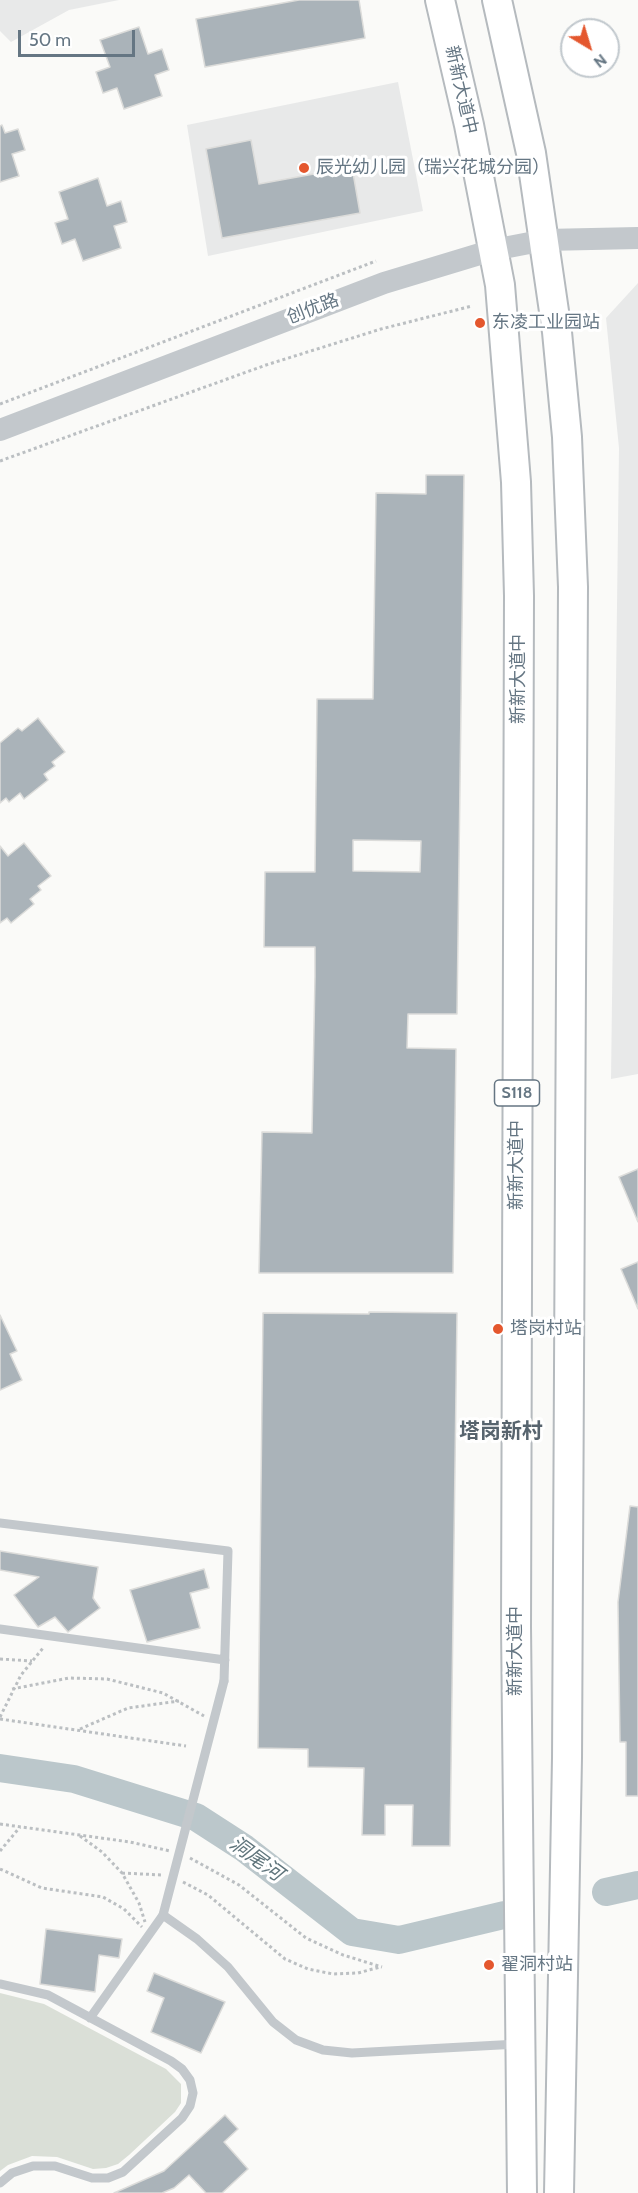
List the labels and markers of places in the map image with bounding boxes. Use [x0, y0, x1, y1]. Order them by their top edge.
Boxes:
place label: 辰光幼儿园（瑞兴花城分园） [316, 157, 550, 179]
marker: 辰光幼儿园（瑞兴花城分园） [297, 161, 311, 175]
place label: 东凌工业园站 [492, 312, 600, 334]
marker: 东凌工业园站 [473, 316, 487, 330]
place label: 塔岗村站 [510, 1318, 582, 1340]
marker: 塔岗村站 [491, 1322, 505, 1336]
place label: 翟洞村站 [501, 1954, 573, 1976]
marker: 翟洞村站 [482, 1958, 496, 1972]

